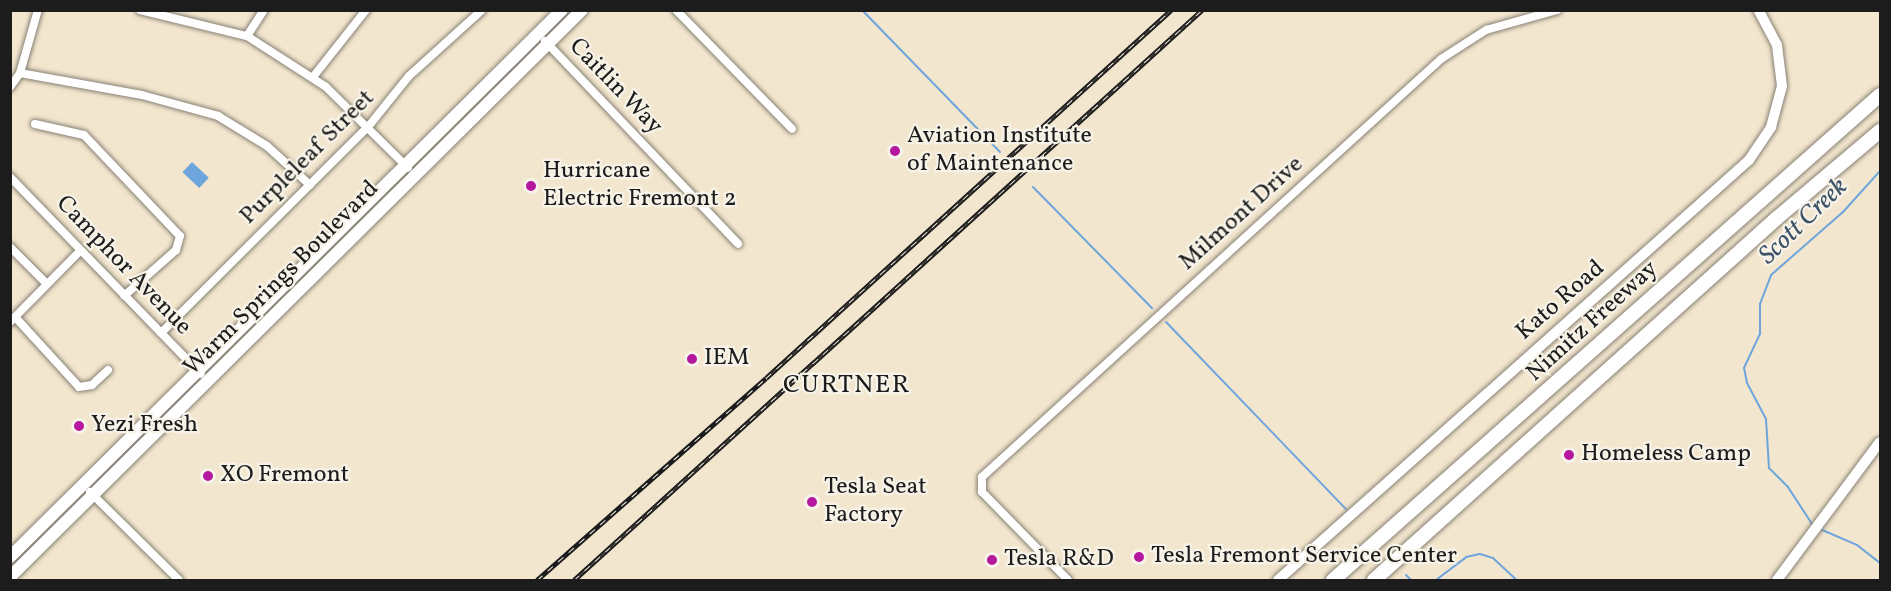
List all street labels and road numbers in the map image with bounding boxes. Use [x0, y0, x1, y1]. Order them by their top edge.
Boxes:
street label: Caitlin Way [562, 33, 668, 141]
street label: Purpleleaf Street [236, 86, 380, 230]
street label: Milmont Drive [1174, 151, 1310, 277]
street label: Warm Springs Boulevard [178, 175, 386, 383]
street label: Camphor Avenue [49, 190, 197, 342]
street label: Kato Road [1511, 255, 1611, 347]
street label: Nimitz Freeway [1521, 255, 1665, 389]

